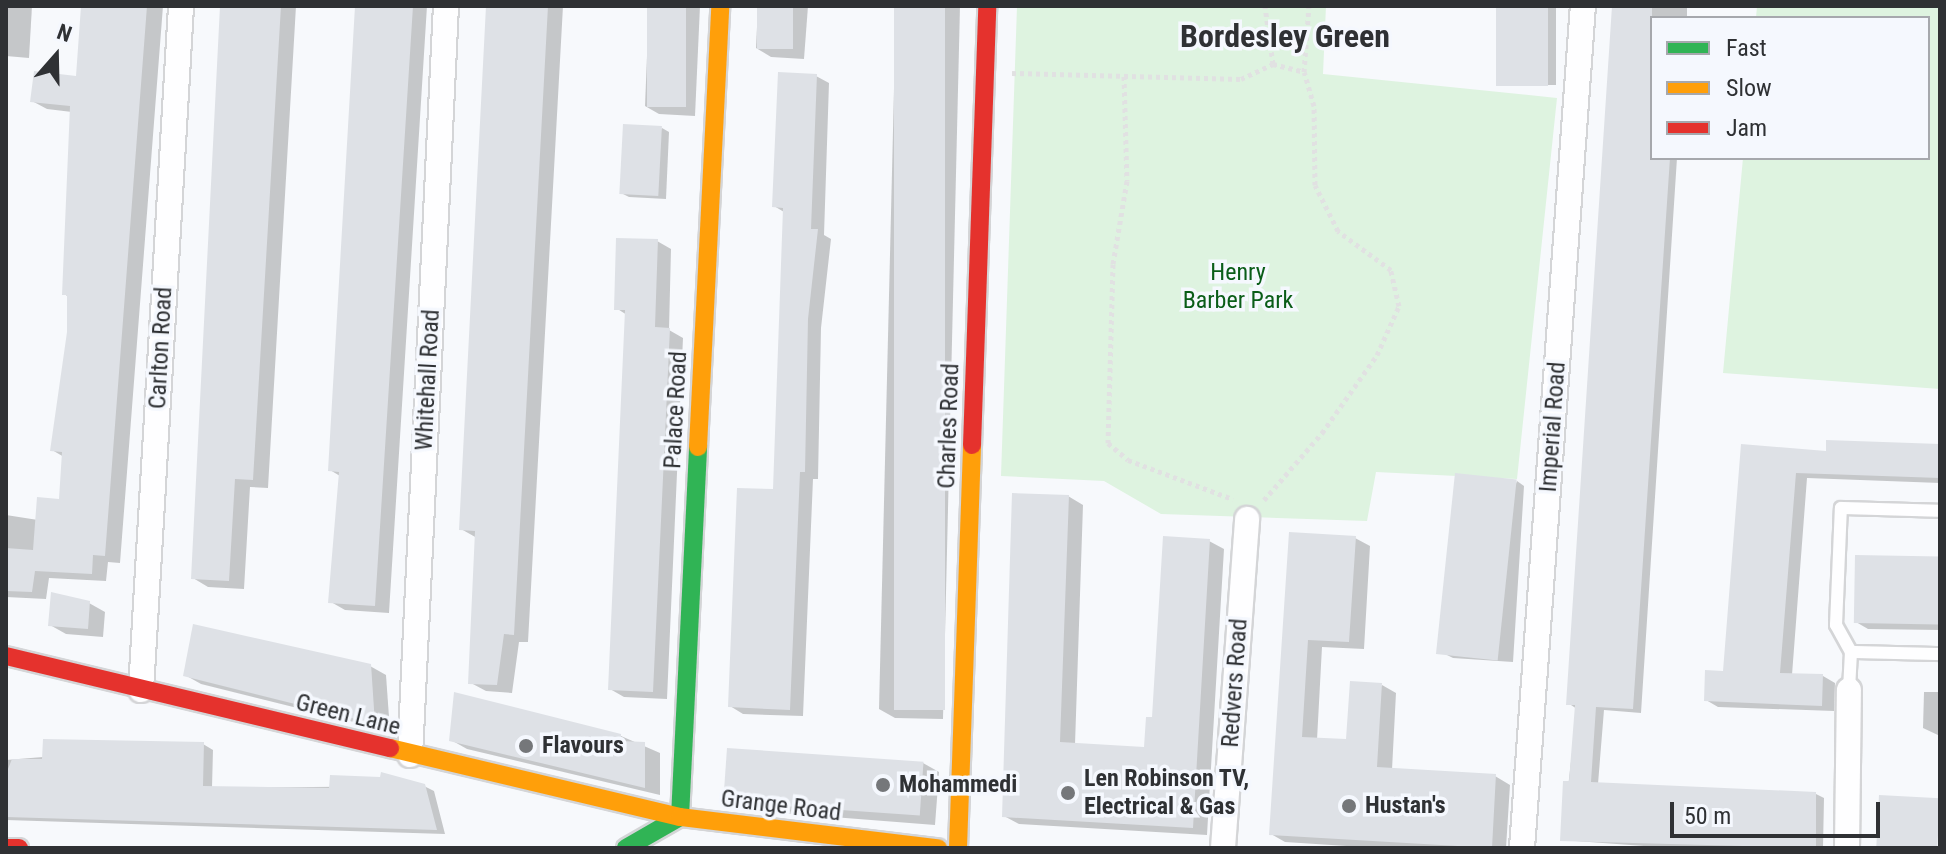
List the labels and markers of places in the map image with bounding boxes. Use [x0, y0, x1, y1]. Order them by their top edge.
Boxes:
place label: Flavours [542, 732, 624, 760]
marker: Flavours [517, 737, 535, 755]
place label: Len Robinson TV, Electrical & Gas [1084, 765, 1250, 821]
place label: Mohammedi [899, 771, 1017, 799]
marker: Mohammedi [874, 776, 892, 794]
marker: Len Robinson TV, Electrical & Gas [1059, 784, 1077, 802]
place label: Hustan's [1365, 792, 1446, 820]
marker: Hustan's [1340, 797, 1358, 815]

